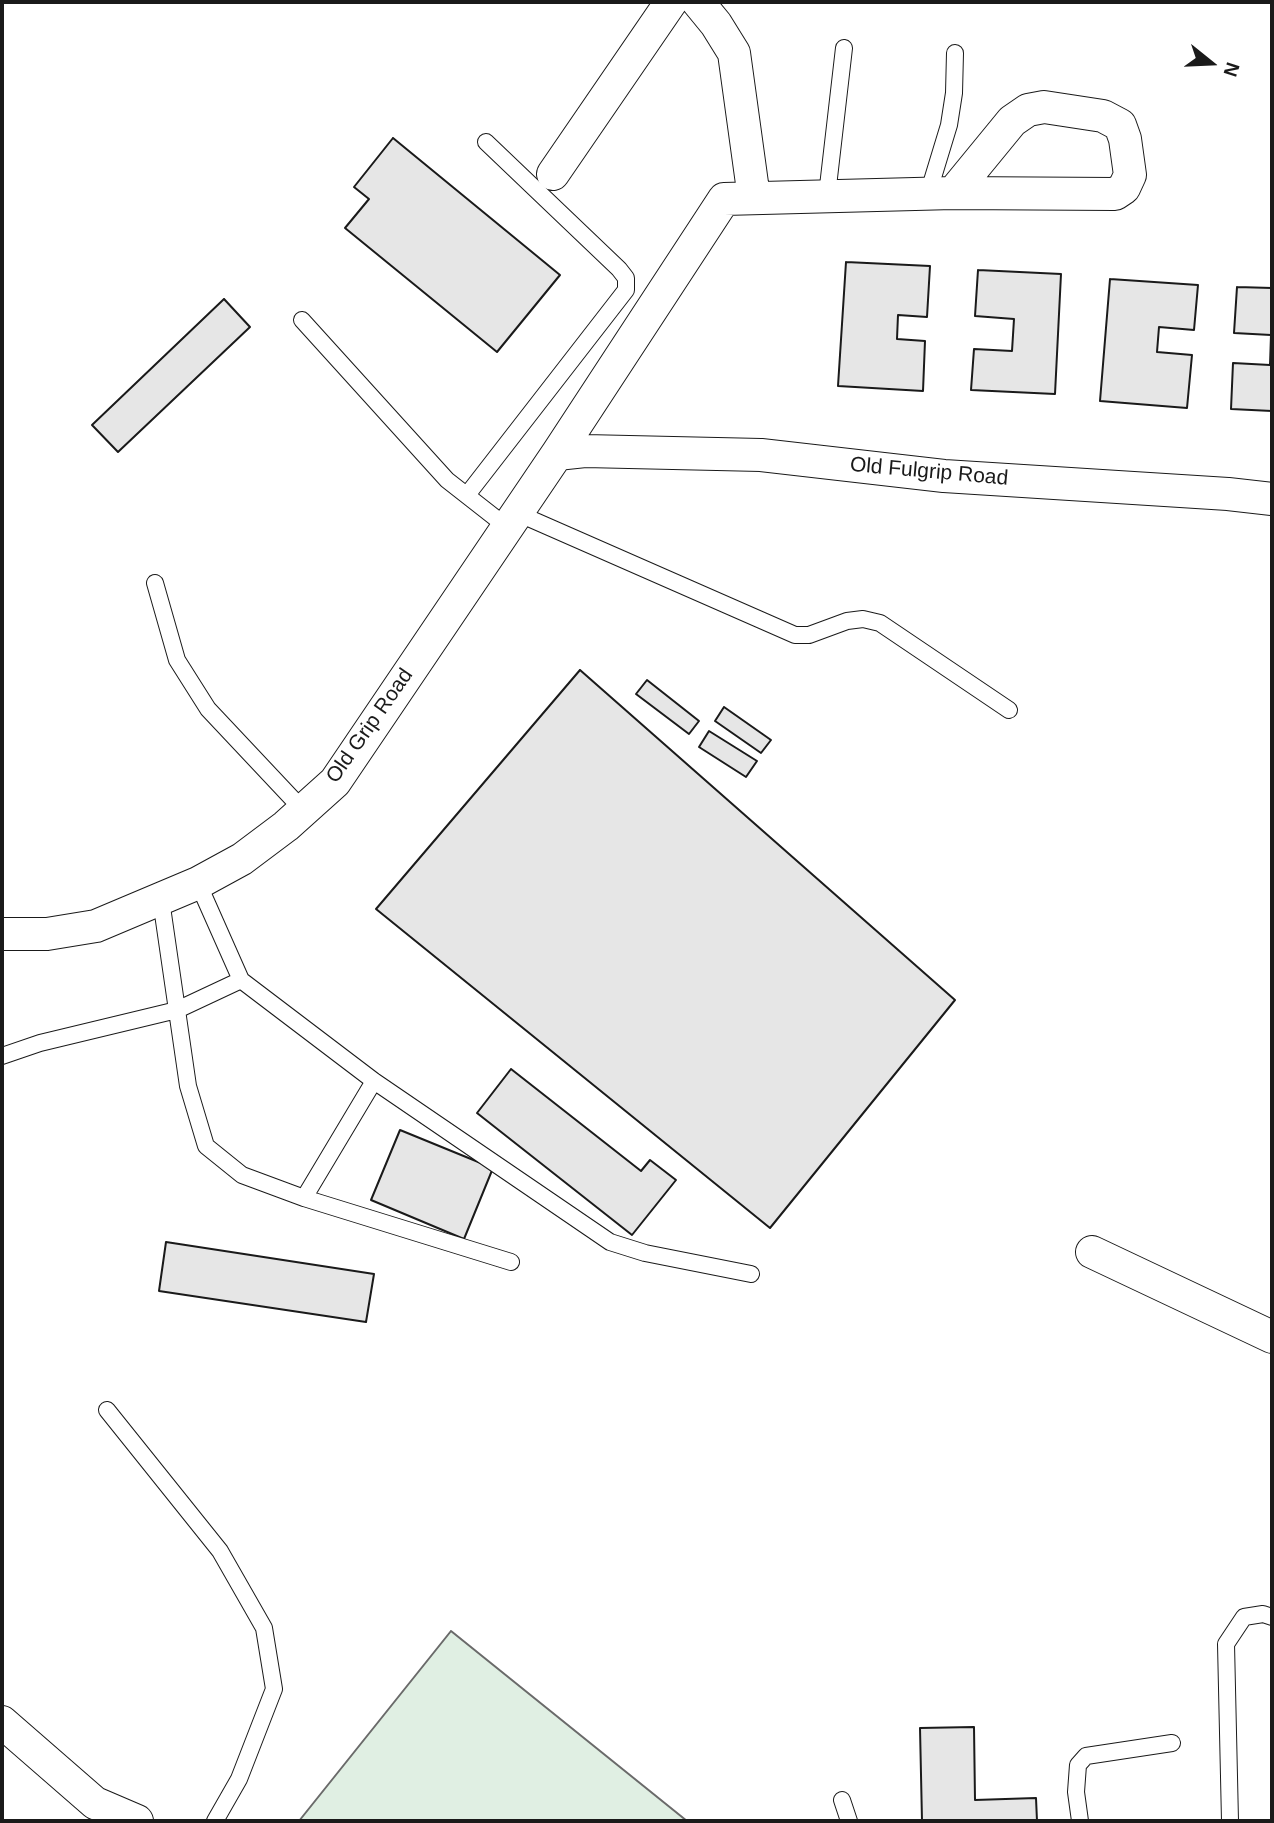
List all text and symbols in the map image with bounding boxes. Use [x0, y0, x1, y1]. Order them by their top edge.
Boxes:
north arrow [1176, 28, 1246, 98]
text: N [1219, 60, 1244, 79]
street label: Old Fulgrip Road [849, 453, 1009, 491]
street label: Old Grip Road [321, 664, 419, 788]

